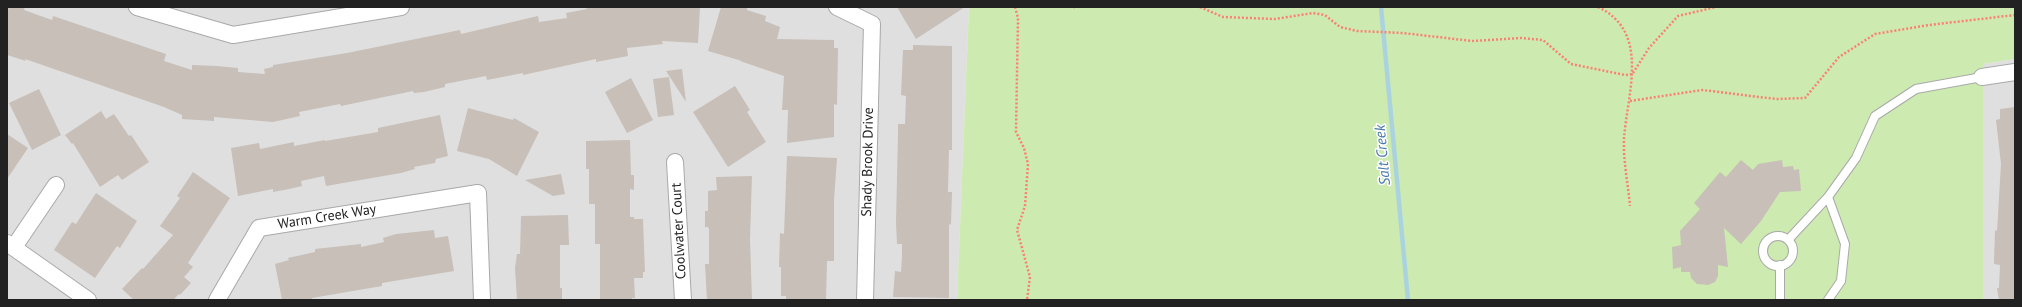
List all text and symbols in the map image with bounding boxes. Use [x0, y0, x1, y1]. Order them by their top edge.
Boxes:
street label: Shady Brook Drive [859, 107, 877, 217]
water label: Salt Creek [1371, 124, 1395, 186]
street label: Coolwater Court [668, 182, 690, 280]
street label: Warm Creek Way [277, 201, 377, 233]

